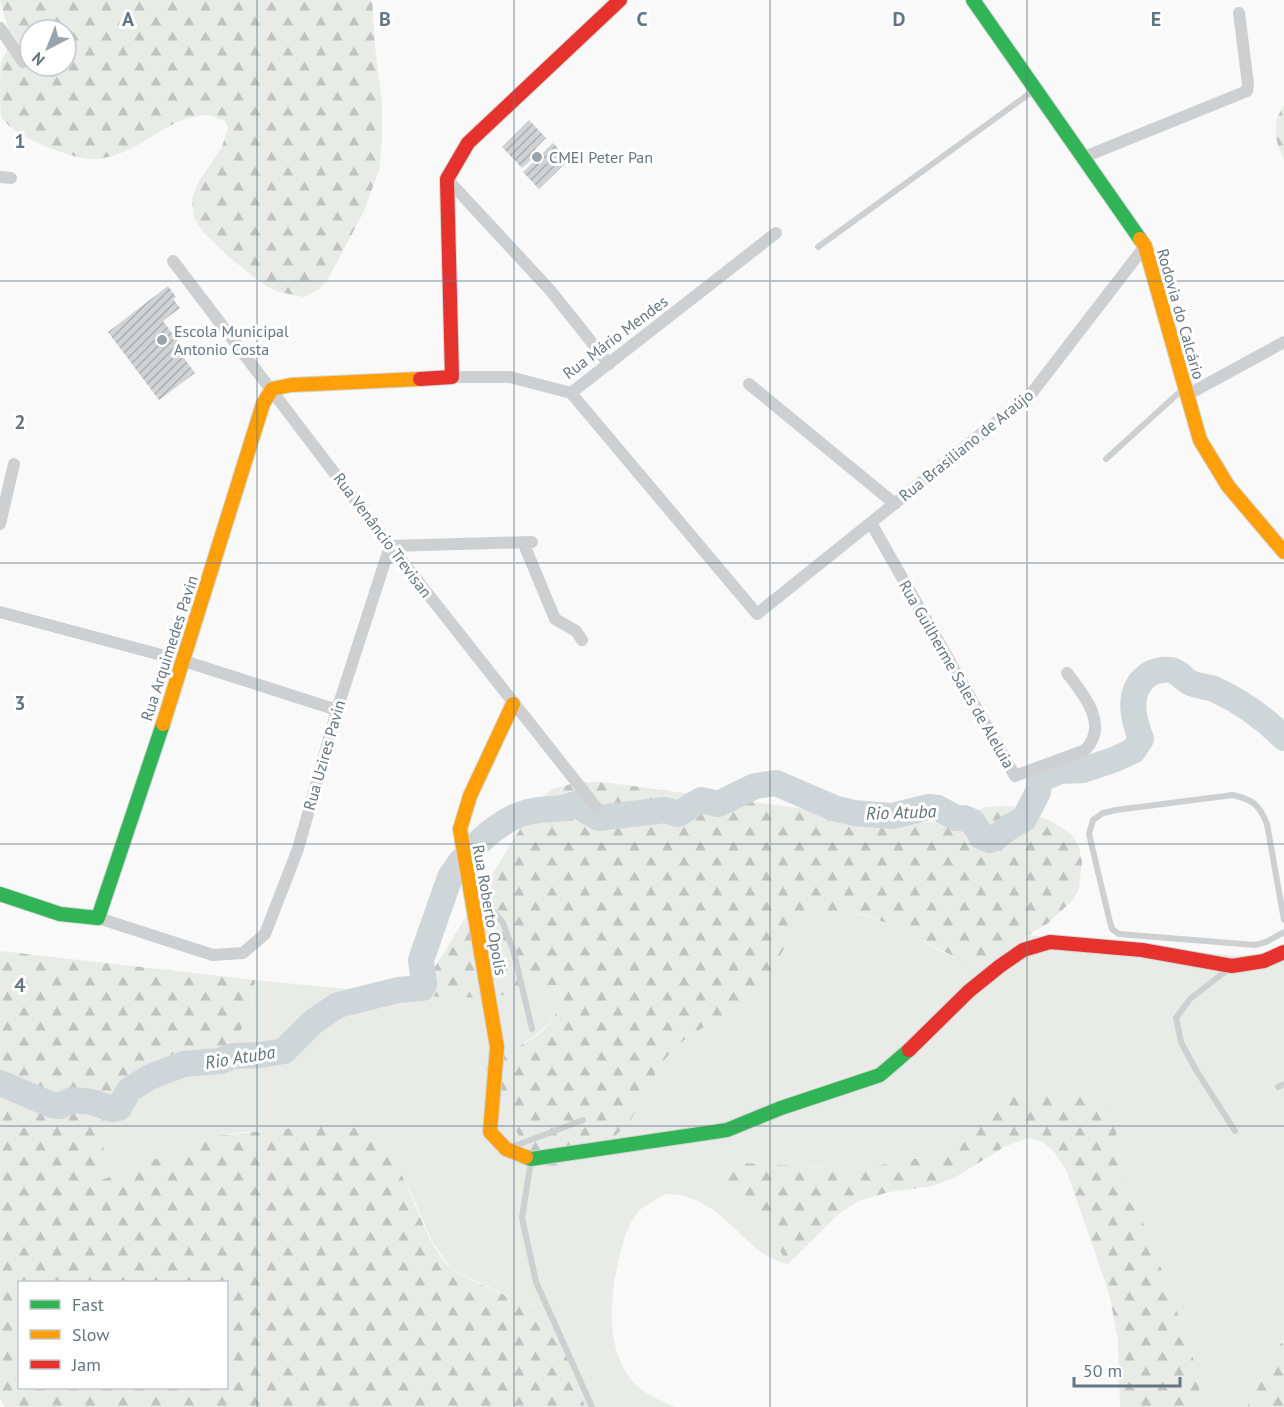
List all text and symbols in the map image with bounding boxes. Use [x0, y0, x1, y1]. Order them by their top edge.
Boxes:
text: A [122, 6, 135, 32]
text: B [379, 6, 391, 32]
text: C [636, 6, 648, 32]
text: D [893, 6, 906, 32]
text: E [1151, 6, 1161, 32]
north arrow [18, 18, 78, 78]
text: N [27, 48, 49, 70]
text: 1 [14, 128, 26, 154]
place label: CMEI Peter Pan [549, 147, 653, 167]
marker: CMEI Peter Pan [530, 150, 544, 164]
street label: Rodovia do Calcário [1153, 246, 1209, 382]
street label: Rua Mário Mendes [559, 291, 672, 383]
place label: Escola Municipal Antonio Costa [174, 321, 289, 359]
marker: Escola Municipal Antonio Costa [155, 333, 169, 347]
street label: Rua Brasiliano de Araújo [895, 385, 1037, 505]
text: 2 [14, 409, 26, 435]
street label: Rua Venâncio Trevisan [330, 469, 436, 601]
street label: Rua Arquimedes Pavin [136, 573, 202, 723]
street label: Rua Guilherme Sales de Aleluia [895, 576, 1019, 772]
text: 3 [14, 690, 26, 716]
street label: Rua Uzires Pavin [299, 698, 349, 812]
water label: Rio Atuba [865, 799, 937, 825]
street label: Rua Roberto Opolis [469, 843, 511, 977]
text: 4 [14, 972, 26, 998]
water label: Rio Atuba [203, 1040, 277, 1074]
legend [18, 1281, 228, 1389]
text: Fast [72, 1293, 104, 1316]
text: Slow [72, 1323, 110, 1346]
scale bar [1074, 1350, 1180, 1388]
text: Jam [71, 1353, 101, 1376]
text: 50 m [1083, 1359, 1122, 1382]

